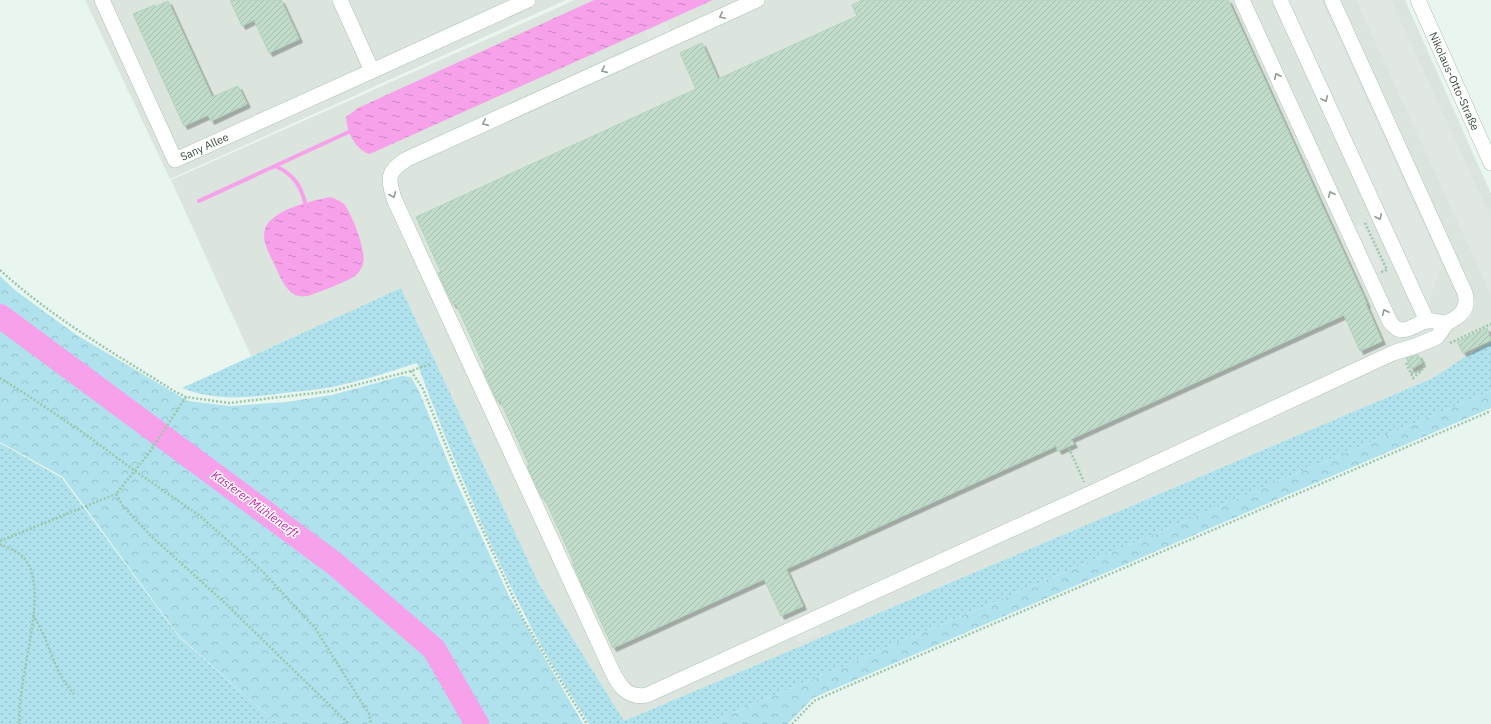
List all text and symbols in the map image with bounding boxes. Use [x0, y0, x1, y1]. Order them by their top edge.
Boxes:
one-way arrow [719, 11, 726, 19]
street label: Nikolaus-Otto-Straße [1426, 30, 1483, 133]
one-way arrow [600, 65, 608, 73]
one-way arrow [1273, 72, 1281, 79]
one-way arrow [1320, 95, 1328, 102]
one-way arrow [482, 119, 489, 127]
street label: Sany Allee [178, 130, 231, 164]
one-way arrow [388, 190, 396, 198]
one-way arrow [1328, 191, 1336, 198]
one-way arrow [1375, 214, 1383, 221]
one-way arrow [1382, 309, 1390, 316]
water label: Kasterer Mühlenerft [209, 467, 303, 541]

